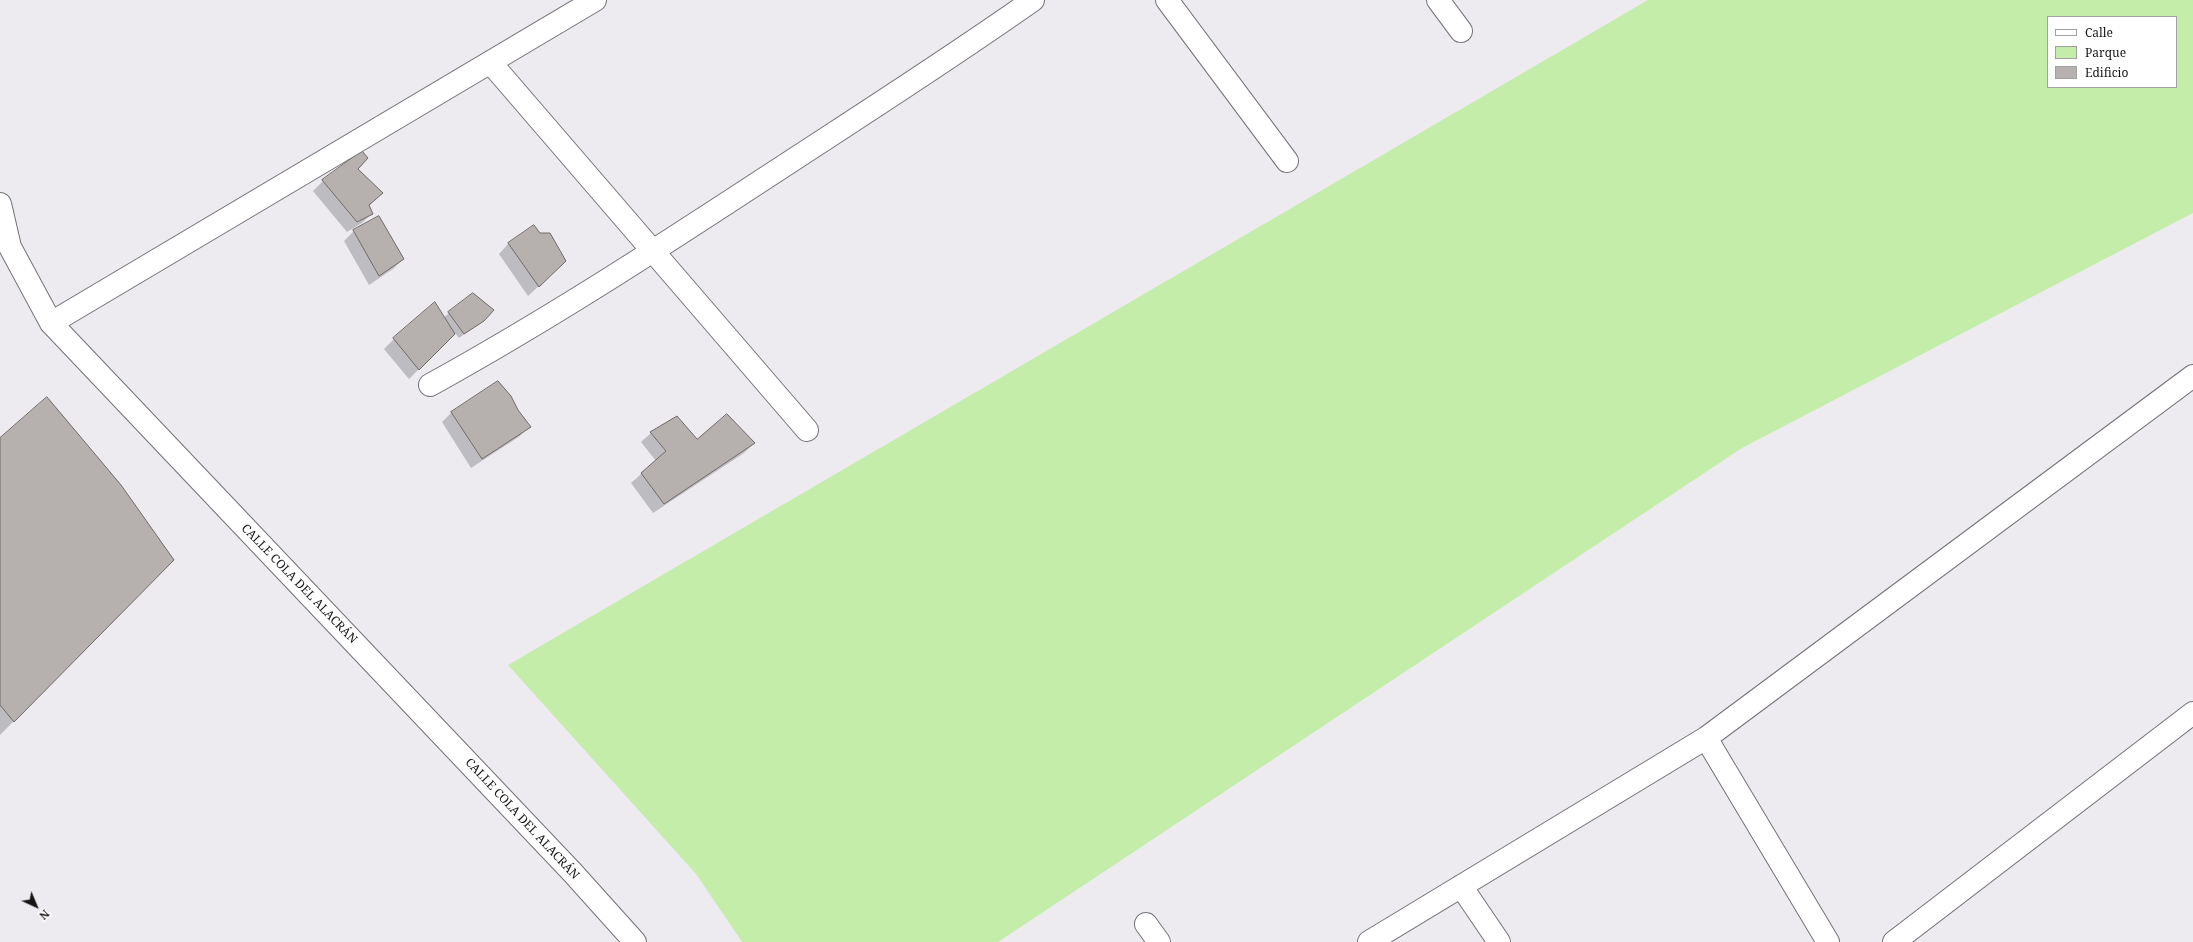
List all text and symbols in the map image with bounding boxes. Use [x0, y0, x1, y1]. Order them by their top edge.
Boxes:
legend [2047, 16, 2177, 88]
text: Calle [2085, 24, 2113, 41]
text: Parque [2085, 44, 2126, 61]
text: Edificio [2085, 64, 2128, 81]
street label: CALLE COLA DEL ALACRÁN [238, 521, 360, 647]
street label: CALLE COLA DEL ALACRÁN [462, 755, 582, 883]
north arrow [16, 886, 56, 926]
text: N [36, 907, 53, 923]

